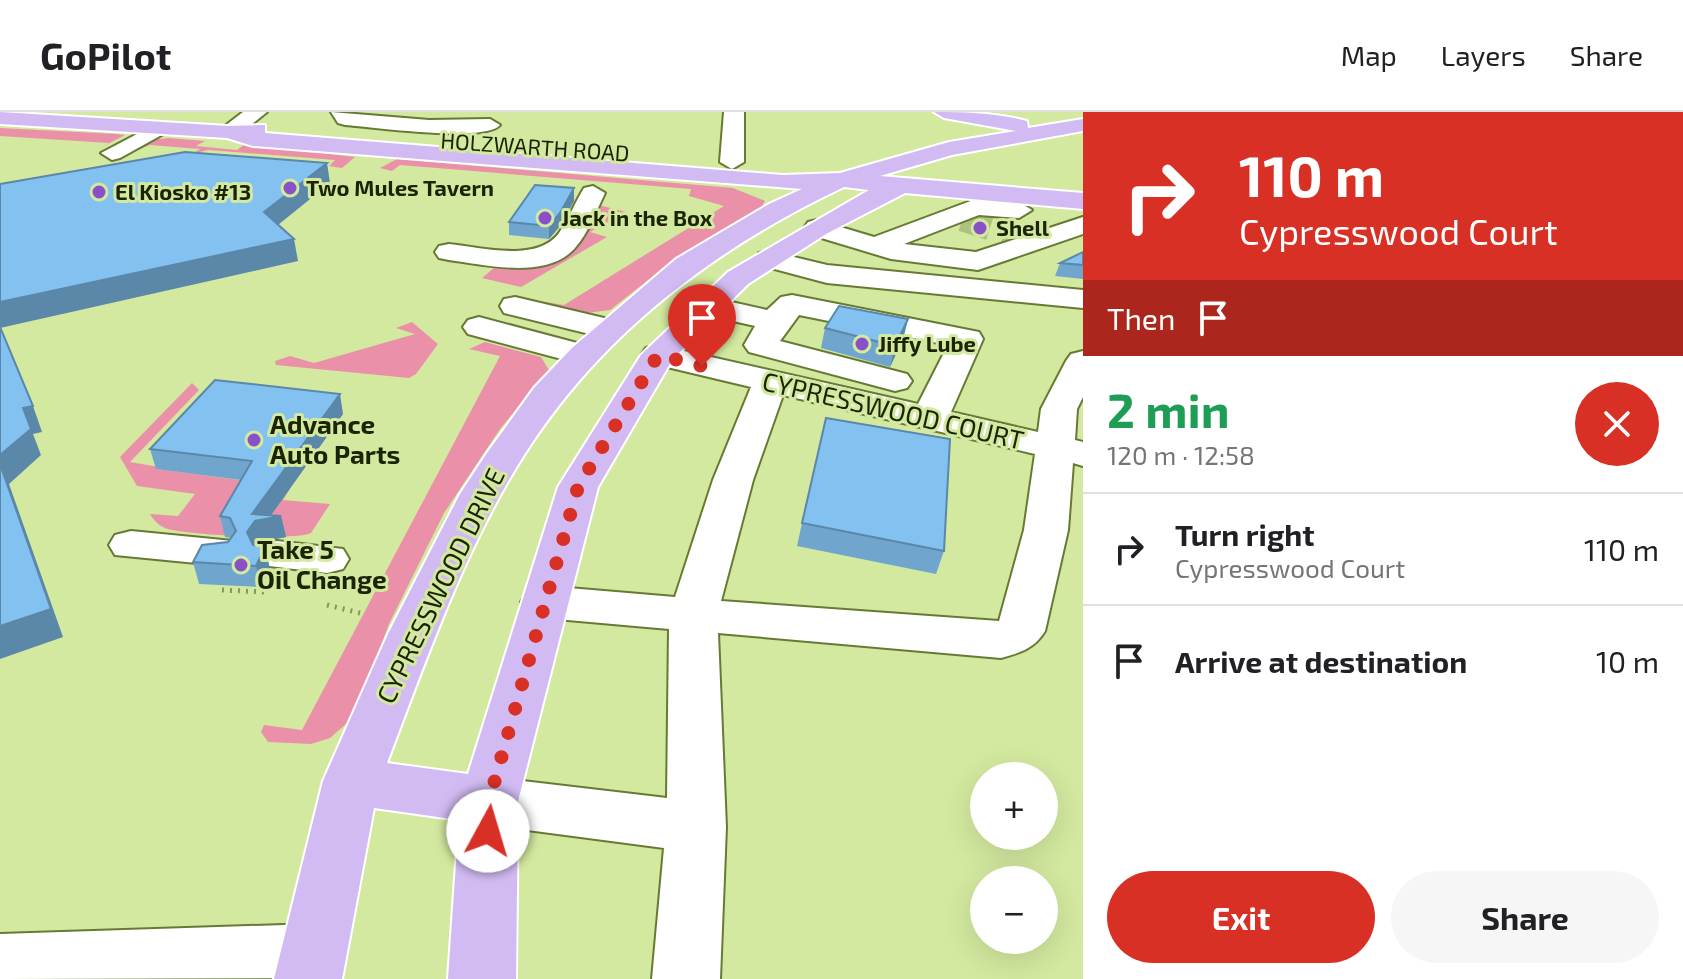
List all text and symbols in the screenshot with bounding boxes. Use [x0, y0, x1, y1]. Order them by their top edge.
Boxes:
text: GoPilot [40, 32, 171, 78]
text: Map [1341, 38, 1397, 72]
text: Layers [1441, 38, 1526, 72]
text: Share [1570, 38, 1643, 72]
street label: HOLZWARTH ROAD [440, 126, 630, 166]
text: 110 m [1239, 141, 1384, 208]
icon: right [1107, 144, 1211, 248]
place label: Two Mules Tavern [306, 174, 494, 200]
place label: El Kiosko #13 [115, 178, 251, 204]
marker: Two Mules Tavern [281, 179, 299, 197]
marker: El Kiosko #13 [90, 183, 108, 201]
place label: Jack in the Box [561, 204, 713, 230]
marker: Jack in the Box [536, 209, 554, 227]
text: Cypresswood Court [1239, 209, 1558, 252]
place label: Shell [996, 214, 1050, 240]
marker: Shell [971, 219, 989, 237]
pin [668, 284, 736, 366]
icon: arrive [680, 296, 724, 340]
icon: arrive [1191, 296, 1235, 340]
text: Then [1107, 300, 1175, 336]
place label: Jiffy Lube [878, 330, 976, 357]
marker: Jiffy Lube [853, 335, 871, 353]
street label: CYPRESSWOOD COURT [760, 364, 1027, 455]
text: 2 min [1107, 380, 1230, 438]
button: close [1575, 382, 1659, 466]
place label: Advance Auto Parts [270, 408, 400, 469]
marker: Advance Auto Parts [245, 431, 263, 449]
text: 120 m · 12:58 [1107, 439, 1255, 470]
street label: CYPRESSWOOD DRIVE [369, 463, 510, 708]
text: Turn right [1175, 516, 1315, 552]
icon: right [1107, 527, 1151, 571]
text: 110 m [1584, 531, 1659, 567]
place label: Take 5 Oil Change [257, 533, 387, 594]
text: Cypresswood Court [1175, 552, 1405, 583]
marker: Take 5 Oil Change [232, 556, 250, 574]
icon: arrive [1107, 639, 1151, 683]
text: Arrive at destination [1175, 643, 1467, 679]
text: 10 m [1596, 643, 1659, 679]
map controls [970, 762, 1058, 954]
button: + [970, 762, 1058, 850]
position arrow [446, 789, 530, 873]
button: − [970, 866, 1058, 954]
button: Exit [1107, 871, 1375, 963]
button: Share [1391, 871, 1659, 963]

